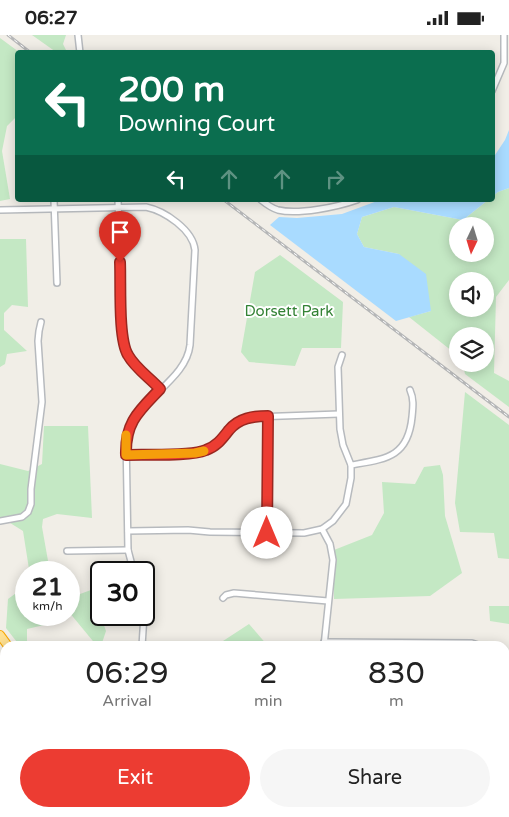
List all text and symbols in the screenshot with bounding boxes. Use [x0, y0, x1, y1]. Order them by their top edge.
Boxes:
text: 06:27 [25, 7, 78, 29]
text: 200 m [118, 69, 225, 111]
icon: left [35, 70, 100, 135]
text: Downing Court [118, 111, 275, 137]
icon: left [162, 165, 190, 193]
icon: ahead [215, 165, 243, 193]
icon: ahead [268, 165, 296, 193]
icon: right [321, 165, 349, 193]
pin [99, 211, 141, 262]
north arrow [449, 217, 494, 263]
map controls [449, 217, 494, 372]
icon: arrive [106, 218, 134, 246]
button: sound [449, 272, 494, 317]
park label: Dorsett Park [245, 302, 333, 320]
button: layers [449, 327, 494, 372]
position arrow [240, 506, 292, 558]
speed limit sign: 30 [90, 561, 155, 626]
text: 21 [32, 572, 63, 602]
text: km/h [32, 599, 63, 613]
text: 06:29 [85, 655, 169, 692]
text: 2 [259, 655, 278, 692]
text: 830 [368, 655, 425, 692]
text: Arrival [102, 691, 152, 711]
text: min [254, 691, 283, 711]
text: m [389, 691, 404, 711]
button: Exit [20, 749, 250, 807]
button: Share [260, 749, 490, 807]

